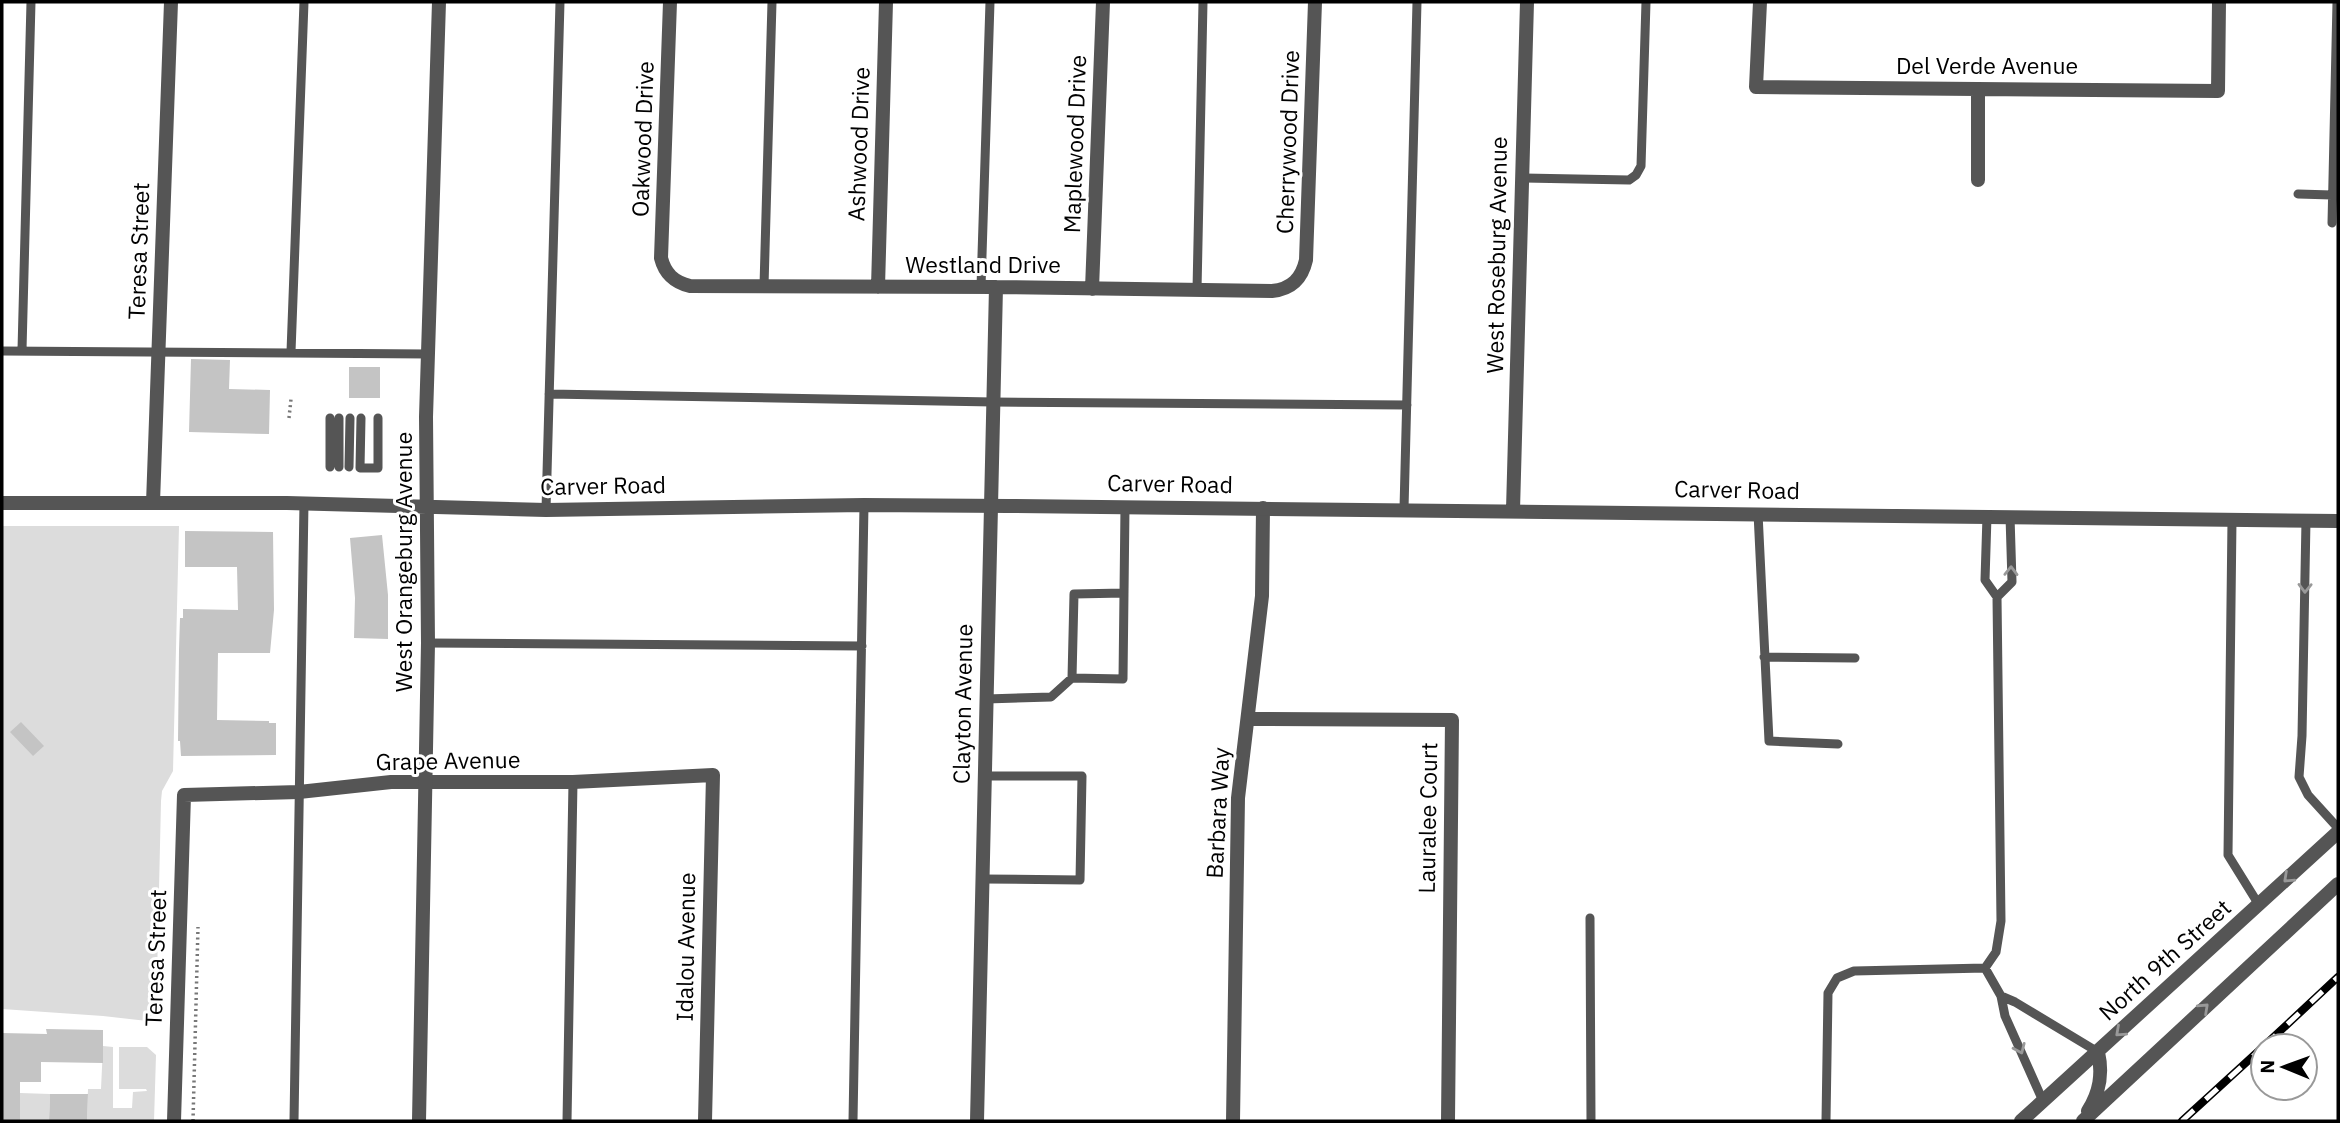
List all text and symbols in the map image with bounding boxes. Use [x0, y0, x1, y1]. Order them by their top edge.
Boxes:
street label: Cherrywood Drive [1269, 49, 1305, 234]
street label: Del Verde Avenue [1896, 50, 2078, 80]
street label: Maplewood Drive [1056, 54, 1092, 234]
street label: Oakwood Drive [624, 60, 660, 218]
street label: Ashwood Drive [840, 66, 876, 222]
street label: West Roseburg Avenue [1479, 136, 1513, 374]
street label: Teresa Street [121, 182, 155, 320]
street label: Westland Drive [905, 249, 1061, 279]
street label: West Orangeburg Avenue [388, 432, 418, 692]
street label: Carver Road [1107, 467, 1233, 499]
street label: Carver Road [540, 469, 666, 501]
street label: Carver Road [1674, 473, 1800, 505]
one-way arrow [2004, 565, 2019, 576]
one-way arrow [2297, 584, 2313, 594]
street label: Clayton Avenue [946, 624, 978, 784]
street label: Lauralee Court [1411, 742, 1443, 894]
street label: Grape Avenue [375, 744, 521, 776]
street label: Barbara Way [1199, 746, 1235, 879]
one-way arrow [2283, 870, 2296, 883]
street label: Idalou Avenue [669, 872, 701, 1022]
street label: Teresa Street [138, 889, 172, 1027]
street label: North 9th Street [2092, 892, 2237, 1027]
one-way arrow [2196, 1004, 2209, 1016]
one-way arrow [2115, 1024, 2128, 1036]
north arrow [2249, 1032, 2319, 1102]
one-way arrow [2012, 1042, 2026, 1054]
text: N [2255, 1060, 2279, 1074]

